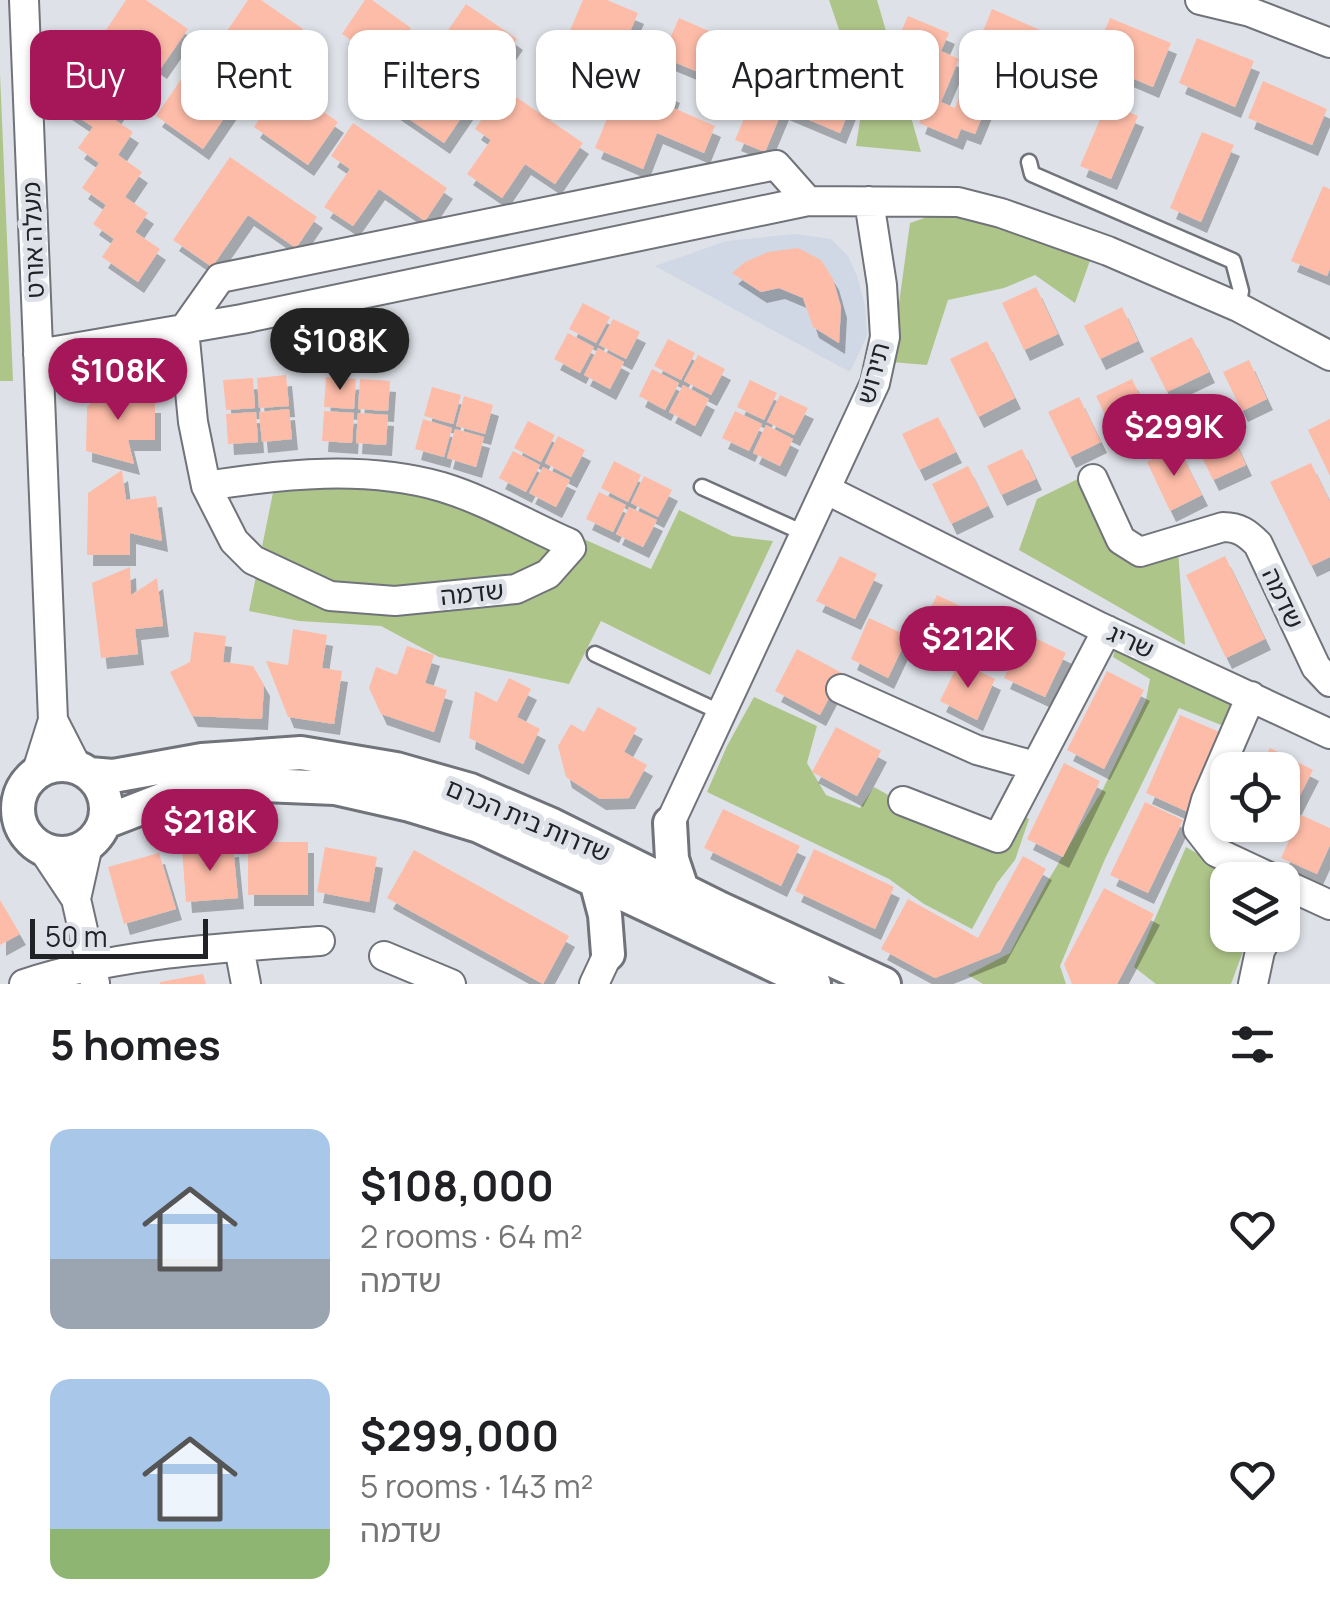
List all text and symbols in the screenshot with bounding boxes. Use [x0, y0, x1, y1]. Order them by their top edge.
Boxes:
chip: Buy [30, 30, 161, 120]
chip: Rent [181, 30, 328, 120]
chip: Filters [348, 30, 516, 120]
chip: New [536, 30, 676, 120]
chip: Apartment [696, 30, 939, 120]
chip: House [959, 30, 1134, 120]
street label: מעלה אורט [13, 181, 52, 299]
pin: $108K [270, 308, 410, 393]
text: $108K [292, 318, 388, 362]
pin: $108K [48, 338, 188, 423]
street label: תירוש [848, 338, 898, 408]
text: $108K [70, 348, 166, 392]
pin: $299K [1104, 394, 1244, 479]
text: $299K [1124, 404, 1224, 448]
street label: שדמה [1254, 562, 1313, 634]
street label: שדמה [438, 572, 505, 613]
pin: $212K [898, 606, 1038, 691]
street label: שריג [1102, 615, 1160, 667]
text: $212K [922, 616, 1014, 660]
map controls [1210, 752, 1300, 952]
button: locate [1210, 752, 1300, 842]
street label: שדרות בית הכרם [441, 769, 616, 870]
pin: $218K [140, 789, 280, 874]
text: $218K [163, 799, 257, 843]
button: layers [1210, 862, 1300, 952]
scale bar [30, 914, 208, 958]
text: 50 m [45, 917, 108, 955]
text: 5 homes [50, 1015, 221, 1073]
icon: filters [1225, 1017, 1280, 1072]
text: $108,000 [360, 1156, 554, 1214]
icon: home [130, 1169, 250, 1289]
icon: heart [1225, 1202, 1280, 1257]
text: 2 rooms · 64 m² [360, 1214, 583, 1258]
text: שדמה [360, 1258, 442, 1302]
text: $299,000 [360, 1406, 559, 1464]
icon: home [130, 1419, 250, 1539]
icon: heart [1225, 1452, 1280, 1507]
text: 5 rooms · 143 m² [360, 1464, 593, 1508]
text: שדמה [360, 1508, 442, 1552]

